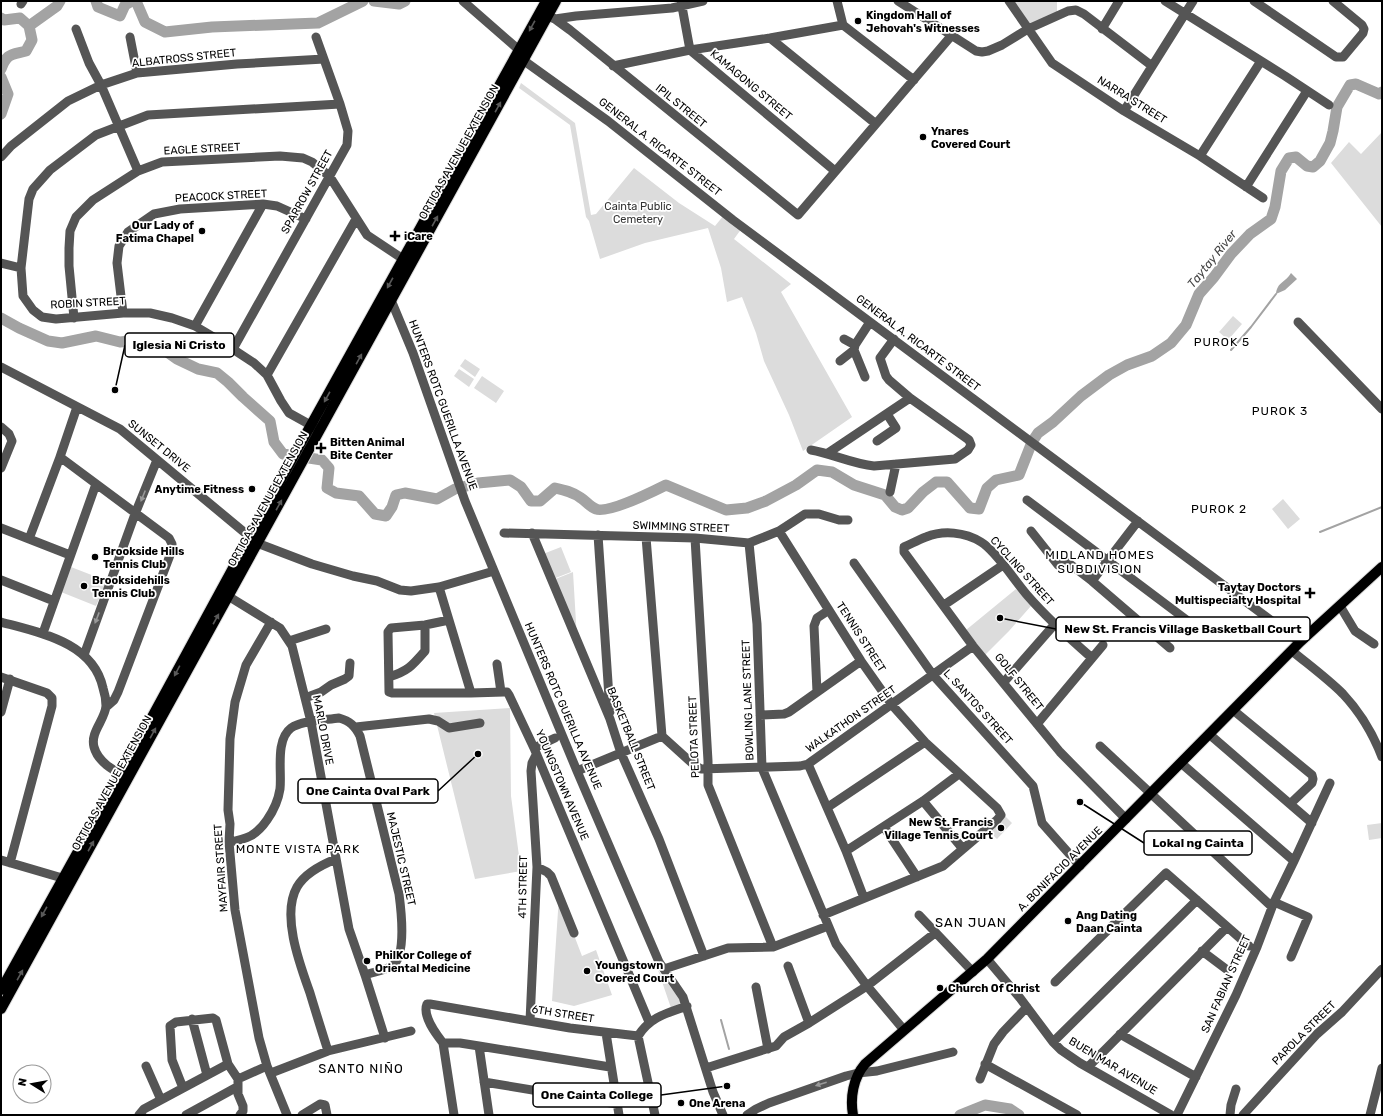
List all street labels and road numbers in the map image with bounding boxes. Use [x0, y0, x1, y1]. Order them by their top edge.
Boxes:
street label: ALBATROSS STREET [131, 46, 237, 70]
street label: KAMAGONG STREET [707, 47, 795, 123]
street label: NARRA STREET [1095, 73, 1170, 127]
street label: ORTIGAS AVENUE EXTENSION [416, 82, 502, 222]
street label: IPIL STREET [653, 82, 710, 131]
street label: GENERAL A. RICARTE STREET [596, 95, 724, 199]
street label: EAGLE STREET [163, 140, 241, 158]
street label: SPARROW STREET [279, 147, 336, 236]
street label: PEACOCK STREET [175, 187, 268, 205]
street label: GENERAL A. RICARTE STREET [853, 292, 983, 394]
street label: ROBIN STREET [50, 295, 127, 311]
street label: HUNTERS ROTC GUERILLA AVENUE [406, 318, 480, 492]
street label: SUNSET DRIVE [125, 417, 193, 475]
street label: ORTIGAS AVENUE EXTENSION [225, 429, 311, 569]
street label: SWIMMING STREET [632, 519, 730, 535]
street label: CYCLING STREET [988, 534, 1057, 609]
street label: TENNIS STREET [834, 600, 889, 675]
street label: HUNTERS ROTC GUERILLA AVENUE [522, 620, 604, 792]
street label: BOWLING LANE STREET [739, 639, 757, 761]
street label: GOLF STREET [992, 651, 1047, 714]
street label: L. SANTOS STREET [941, 667, 1016, 748]
street label: WALKATHON STREET [803, 683, 899, 755]
street label: BASKETBALL STREET [604, 685, 658, 793]
street label: MARLO DRIVE [310, 694, 336, 767]
street label: PELOTA STREET [686, 695, 702, 778]
street label: ORTIGAS AVENUE EXTENSION [69, 713, 155, 853]
street label: YOUNGSTOWN AVENUE [533, 728, 591, 843]
street label: MAJESTIC STREET [384, 811, 418, 908]
street label: MAYFAIR STREET [211, 823, 231, 913]
street label: A. BONIFACIO AVENUE [1015, 824, 1105, 914]
street label: 4TH STREET [516, 854, 530, 919]
street label: SAN FABIAN STREET [1199, 932, 1254, 1035]
street label: PAROLA STREET [1269, 998, 1339, 1068]
street label: 6TH STREET [531, 1003, 596, 1025]
street label: BUEN MAR AVENUE [1067, 1035, 1160, 1098]

